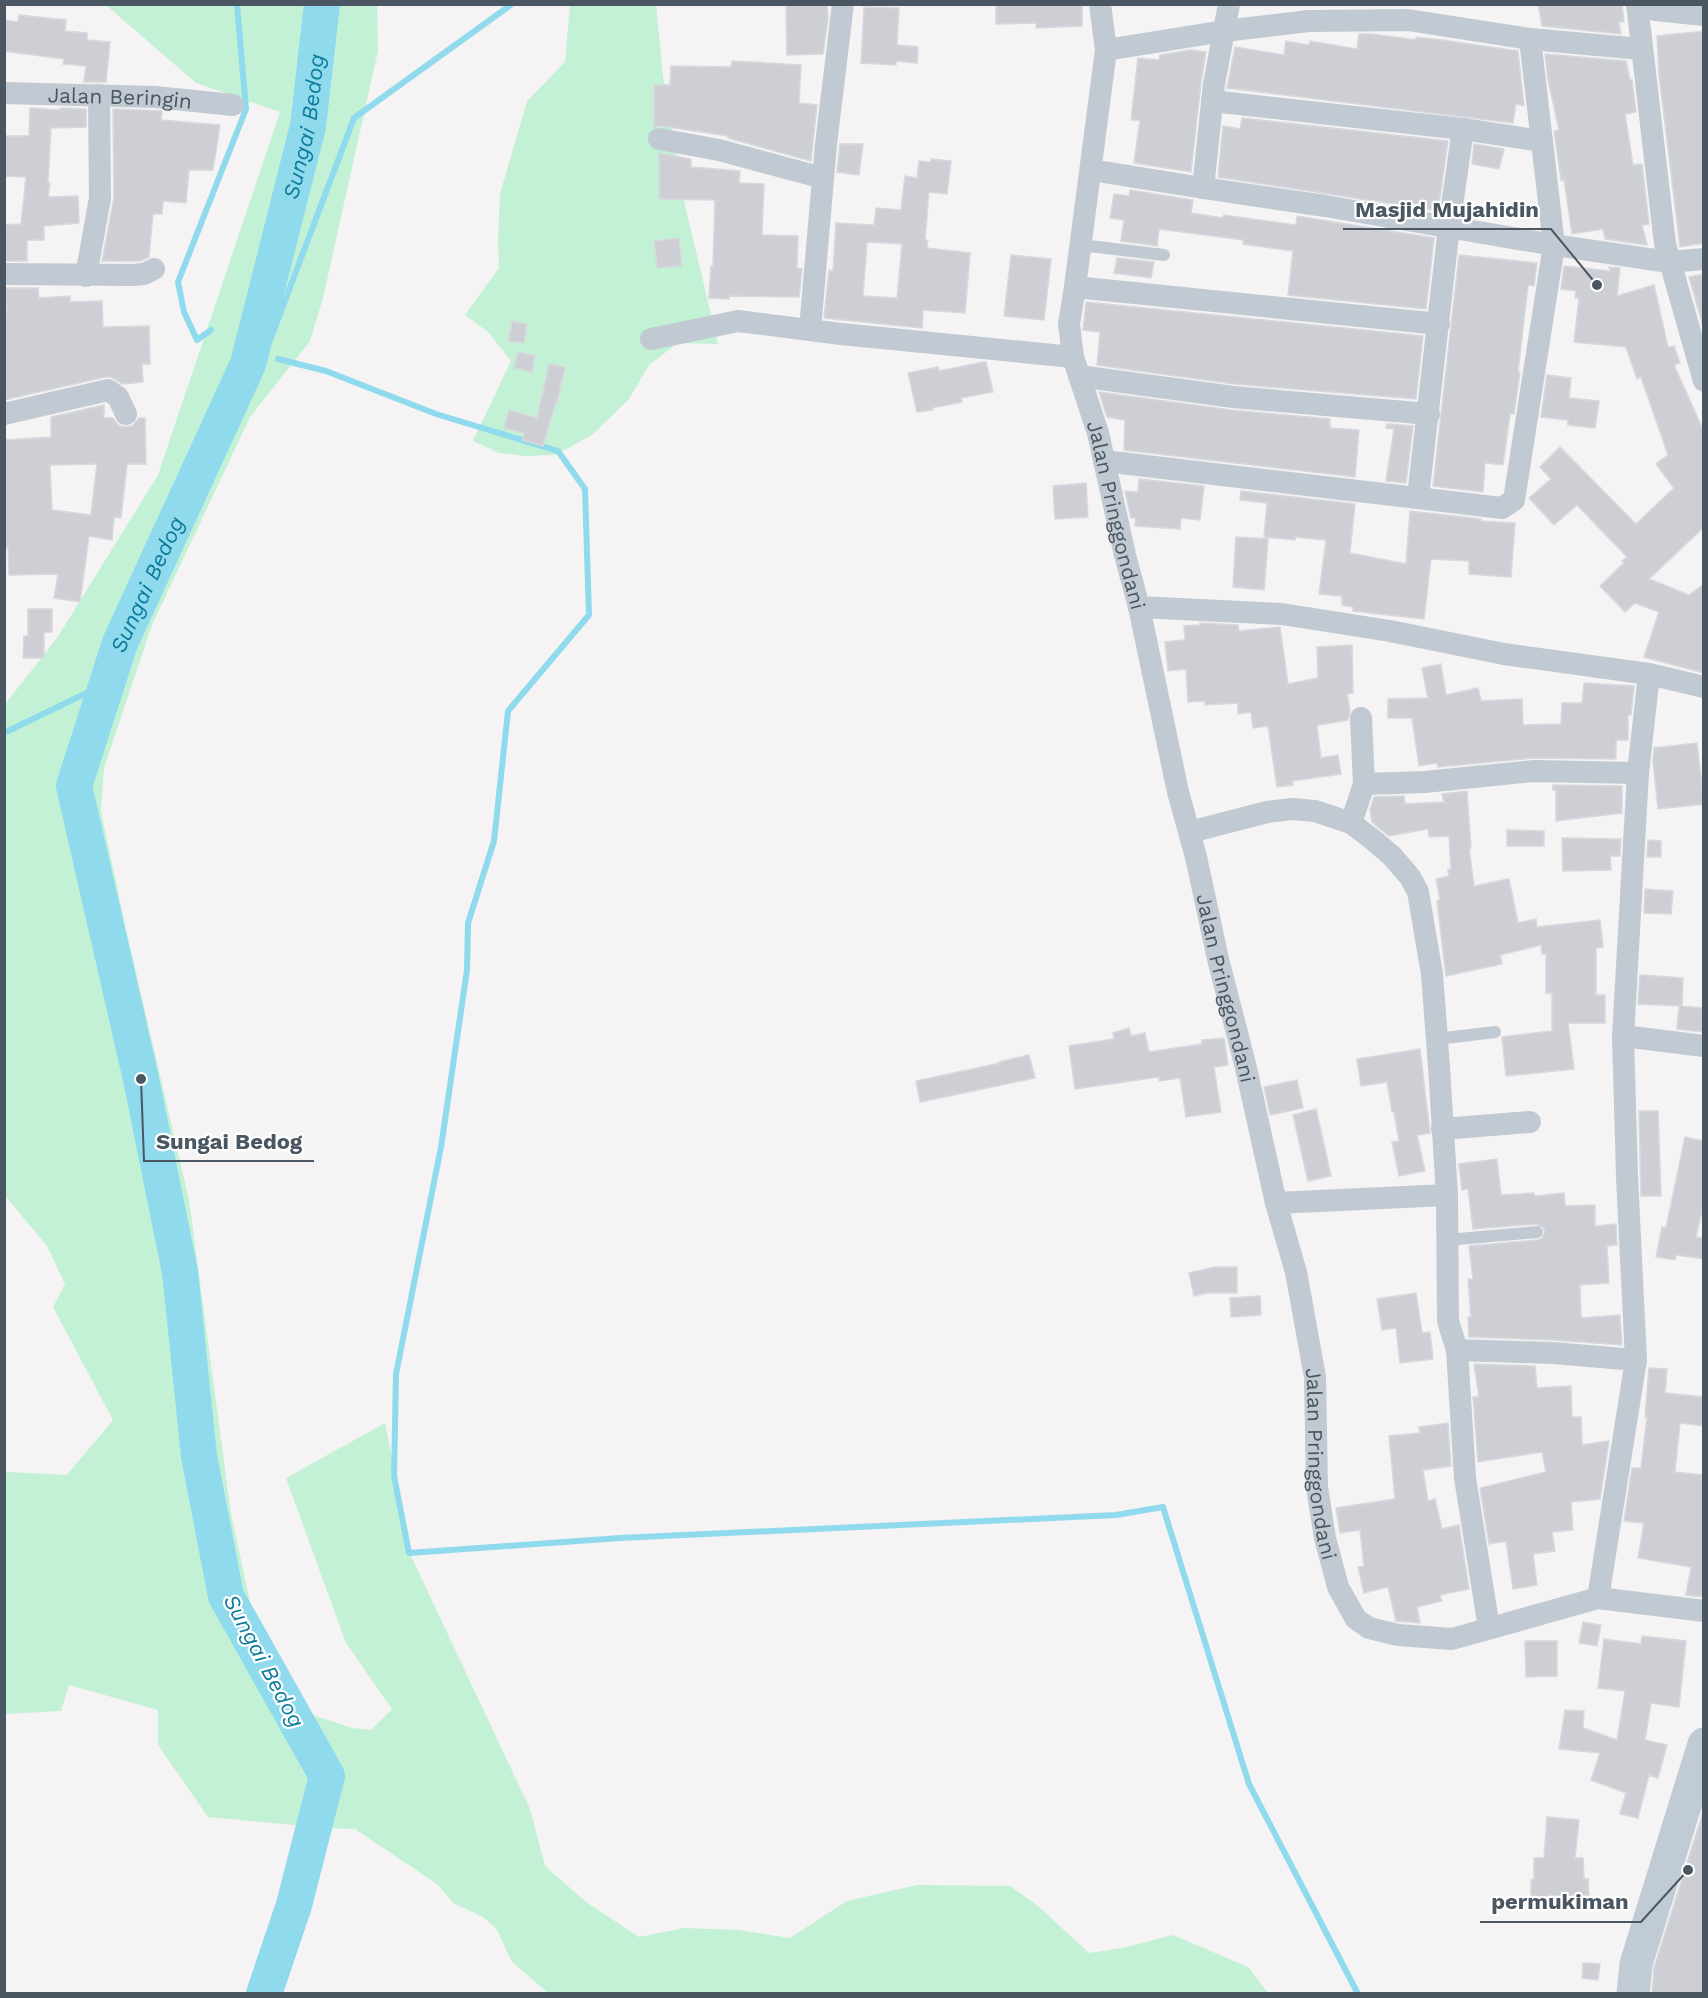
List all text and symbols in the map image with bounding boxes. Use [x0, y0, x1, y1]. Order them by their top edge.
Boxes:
water label: Sungai Bedog [278, 53, 329, 202]
street label: Jalan Beringin [47, 82, 193, 113]
callout: Masjid Mujahidin [1343, 189, 1551, 229]
text: Masjid Mujahidin [1355, 197, 1539, 222]
street label: Jalan Pringgondani [1082, 417, 1152, 612]
water label: Sungai Bedog [105, 512, 189, 656]
street label: Jalan Pringgondani [1192, 891, 1261, 1085]
callout: Sungai Bedog [144, 1121, 314, 1161]
text: Sungai Bedog [156, 1129, 303, 1154]
street label: Jalan Pringgondani [1301, 1365, 1343, 1562]
water label: Sungai Bedog [218, 1590, 310, 1732]
callout: permukiman [1480, 1882, 1641, 1922]
text: permukiman [1491, 1889, 1629, 1914]

